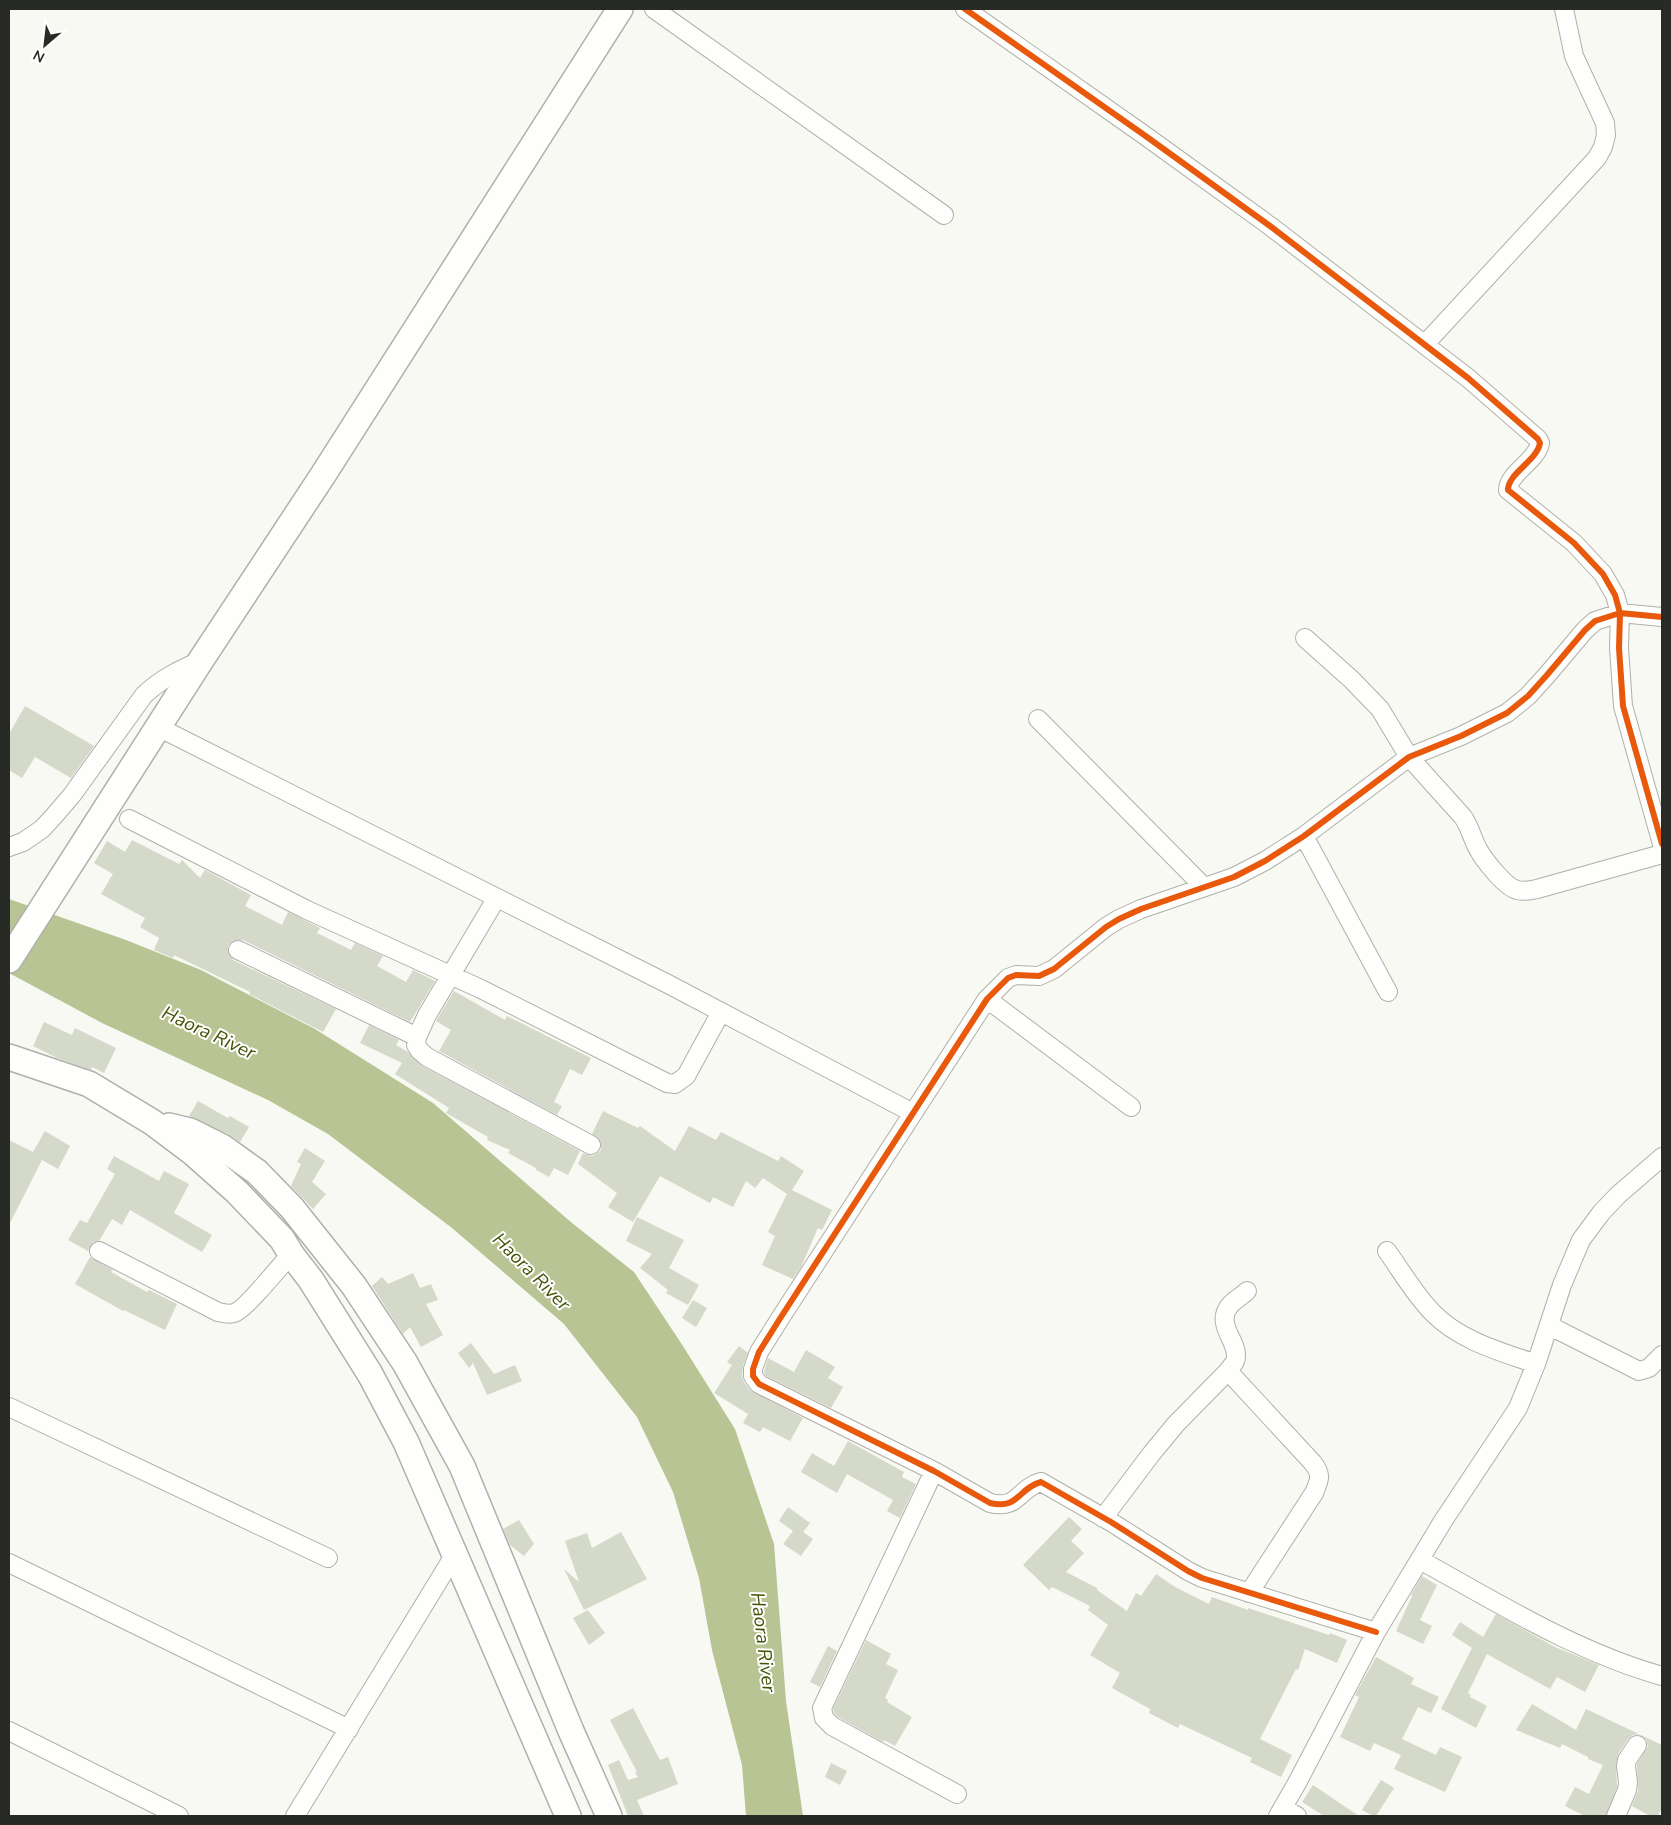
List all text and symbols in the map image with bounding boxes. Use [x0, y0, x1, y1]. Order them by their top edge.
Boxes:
north arrow [20, 20, 70, 70]
text: N [30, 45, 48, 67]
water label: Haora River [158, 1000, 261, 1066]
water label: Haora River [487, 1227, 577, 1317]
water label: Haora River [744, 1591, 782, 1695]

